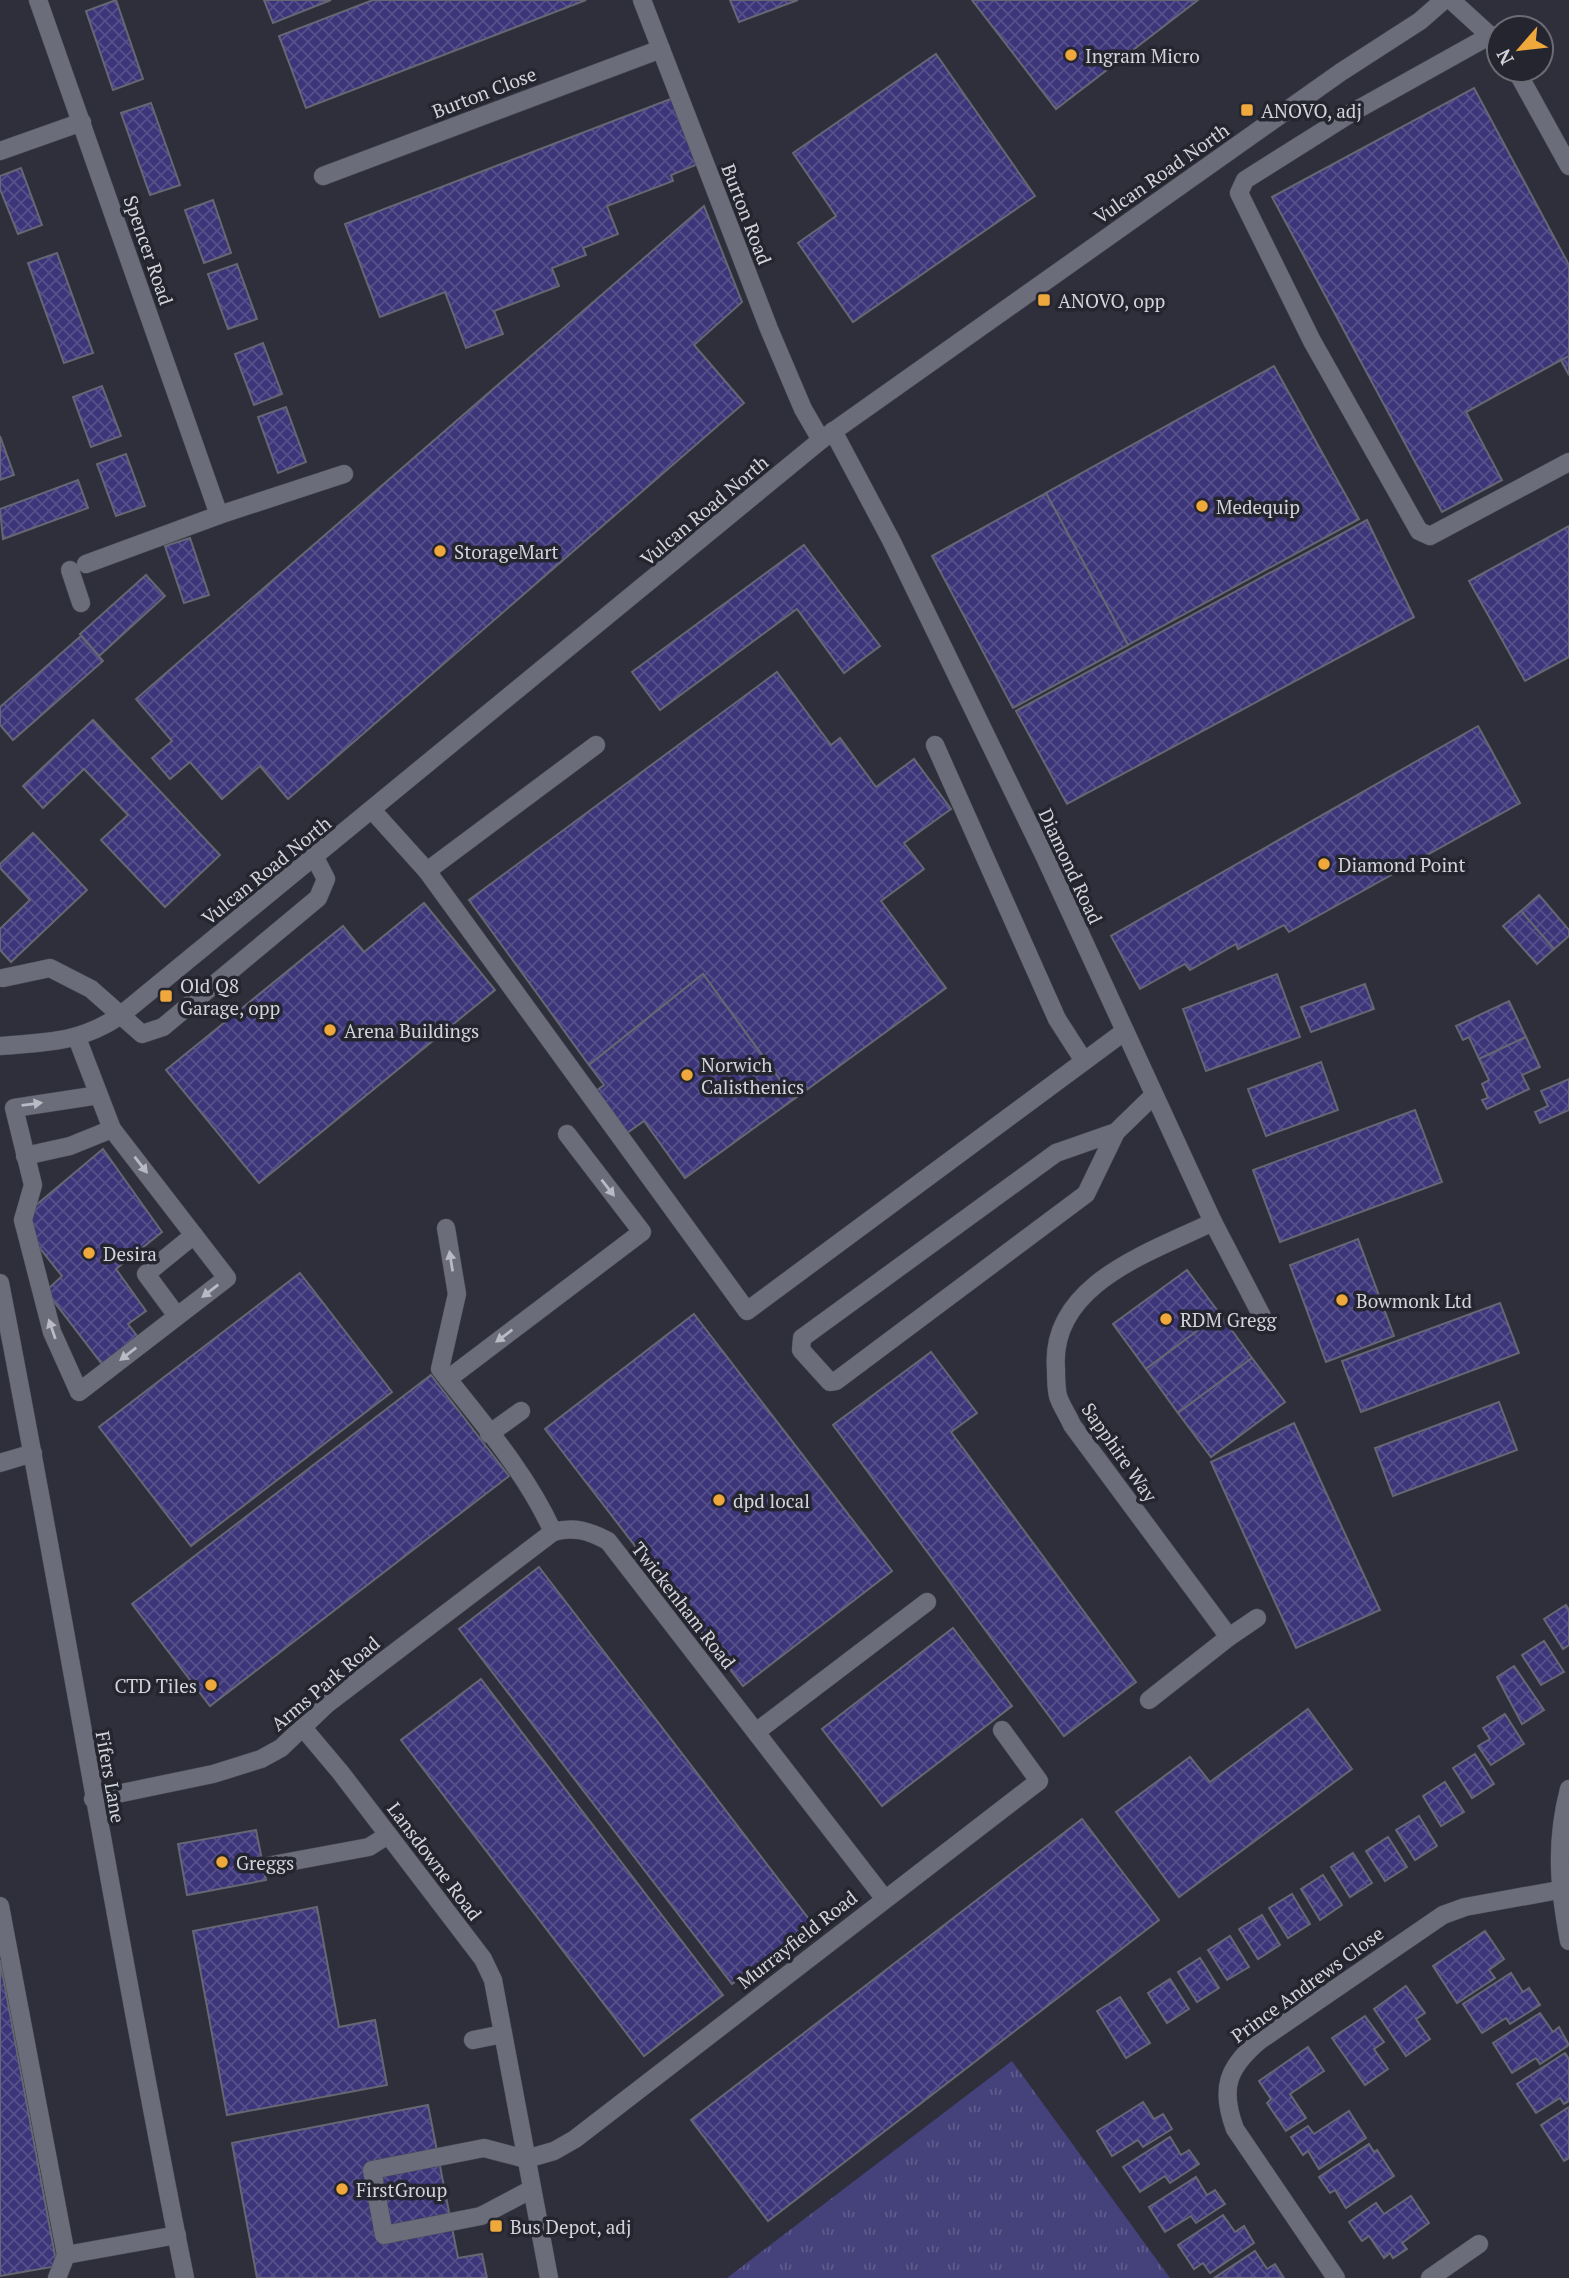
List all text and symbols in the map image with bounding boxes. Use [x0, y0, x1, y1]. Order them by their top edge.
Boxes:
north arrow [1485, 14, 1555, 84]
place label: Ingram Micro [1085, 43, 1200, 68]
text: N [1490, 44, 1519, 69]
marker: Ingram Micro [1063, 47, 1079, 63]
street label: Burton Close [428, 61, 540, 123]
place label: ANOVO, adj [1261, 98, 1362, 123]
marker: ANOVO, adj [1239, 102, 1255, 118]
street label: Vulcan Road North [1089, 117, 1233, 229]
street label: Burton Road [716, 160, 778, 268]
street label: Spencer Road [119, 192, 180, 308]
place label: ANOVO, opp [1058, 288, 1165, 313]
marker: ANOVO, opp [1036, 292, 1052, 308]
street label: Vulcan Road North [635, 449, 773, 571]
place label: Medequip [1216, 494, 1300, 519]
marker: Medequip [1194, 498, 1210, 514]
place label: StorageMart [454, 539, 559, 564]
marker: StorageMart [432, 543, 448, 559]
street label: Diamond Road [1033, 804, 1109, 928]
street label: Vulcan Road North [196, 810, 336, 930]
place label: Diamond Point [1338, 852, 1465, 877]
marker: Diamond Point [1316, 856, 1332, 872]
place label: Old Q8 Garage, opp [180, 973, 280, 1020]
marker: Old Q8 Garage, opp [158, 988, 174, 1004]
place label: Arena Buildings [344, 1018, 479, 1043]
marker: Arena Buildings [322, 1022, 338, 1038]
place label: Norwich Calisthenics [701, 1052, 804, 1099]
marker: Norwich Calisthenics [679, 1067, 695, 1083]
one-way arrow [21, 1098, 43, 1109]
one-way arrow [133, 1155, 148, 1173]
one-way arrow [601, 1179, 616, 1197]
place label: Desira [103, 1241, 157, 1266]
marker: Desira [81, 1245, 97, 1261]
one-way arrow [445, 1250, 456, 1272]
one-way arrow [201, 1283, 219, 1297]
place label: Bowmonk Ltd [1356, 1288, 1472, 1313]
marker: Bowmonk Ltd [1334, 1292, 1350, 1308]
place label: RDM Gregg [1180, 1307, 1278, 1332]
marker: RDM Gregg [1158, 1311, 1174, 1327]
one-way arrow [46, 1319, 57, 1340]
one-way arrow [495, 1329, 513, 1343]
one-way arrow [119, 1347, 137, 1362]
street label: Sapphire Way [1077, 1398, 1164, 1507]
place label: dpd local [733, 1488, 810, 1513]
marker: dpd local [711, 1492, 727, 1508]
street label: Twickenham Road [627, 1536, 742, 1674]
street label: Arms Park Road [265, 1630, 385, 1736]
place label: CTD Tiles [114, 1673, 197, 1698]
marker: CTD Tiles [203, 1677, 219, 1693]
street label: Fifers Lane [91, 1729, 131, 1825]
street label: Lansdowne Road [382, 1797, 488, 1926]
place label: Greggs [236, 1850, 294, 1875]
marker: Greggs [214, 1854, 230, 1870]
street label: Murrayfield Road [732, 1884, 862, 1994]
street label: Prince Andrews Close [1226, 1920, 1388, 2048]
place label: FirstGroup [356, 2177, 447, 2202]
marker: FirstGroup [334, 2181, 350, 2197]
place label: Bus Depot, adj [510, 2214, 631, 2239]
marker: Bus Depot, adj [488, 2218, 504, 2234]

